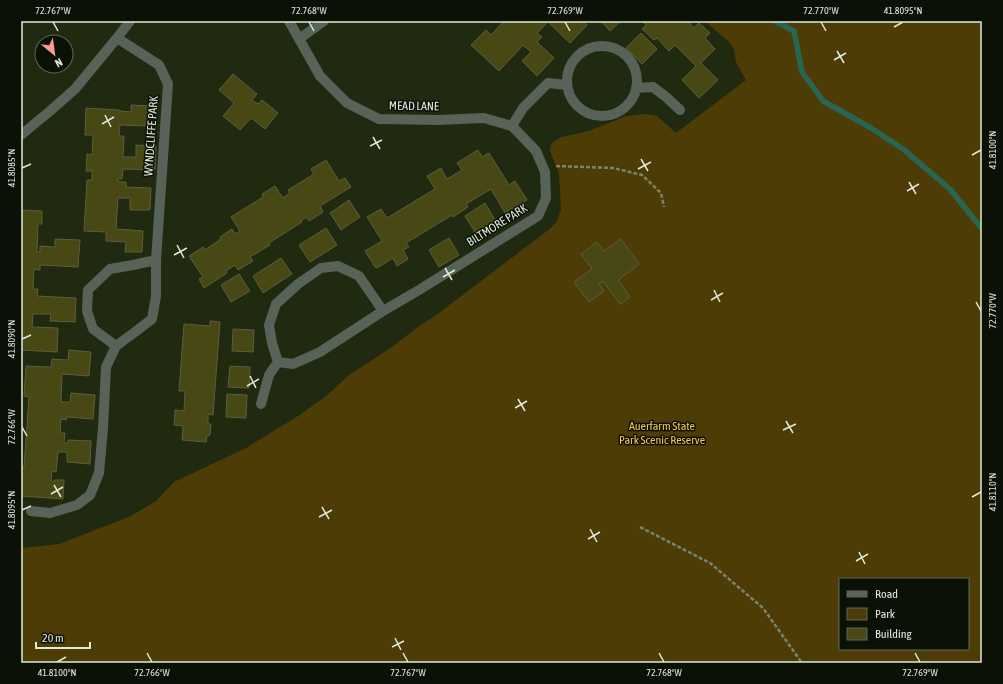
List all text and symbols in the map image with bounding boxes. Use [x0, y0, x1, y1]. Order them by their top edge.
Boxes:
text: 72.767°W [35, 5, 71, 16]
text: 72.768°W [291, 5, 327, 16]
text: 72.769°W [547, 5, 583, 16]
text: 72.770°W [803, 5, 839, 16]
text: 41.8095°N [884, 5, 922, 16]
north arrow [34, 34, 74, 74]
text: N [53, 56, 65, 70]
street label: WYNDCLIFFE PARK [141, 95, 161, 177]
street label: MEAD LANE [389, 99, 439, 113]
text: 41.8100°N [987, 131, 998, 169]
text: 41.8085°N [6, 149, 17, 187]
street label: BILTMORE PARK [464, 201, 530, 249]
text: 72.770°W [987, 293, 998, 329]
text: 41.8090°N [6, 320, 17, 358]
text: 72.766°W [6, 409, 17, 445]
park label: Auerfarm State Park Scenic Reserve [619, 419, 705, 447]
text: 41.8110°N [987, 473, 998, 511]
text: 41.8095°N [6, 491, 17, 529]
legend [839, 578, 969, 650]
text: Road [875, 587, 898, 601]
text: Park [875, 607, 896, 621]
scale bar [36, 624, 90, 650]
text: Building [875, 627, 913, 641]
text: 20 m [42, 631, 64, 645]
text: 41.8100°N [38, 667, 76, 678]
text: 72.766°W [134, 667, 170, 678]
text: 72.767°W [390, 667, 426, 678]
text: 72.768°W [646, 667, 682, 678]
text: 72.769°W [902, 667, 938, 678]

